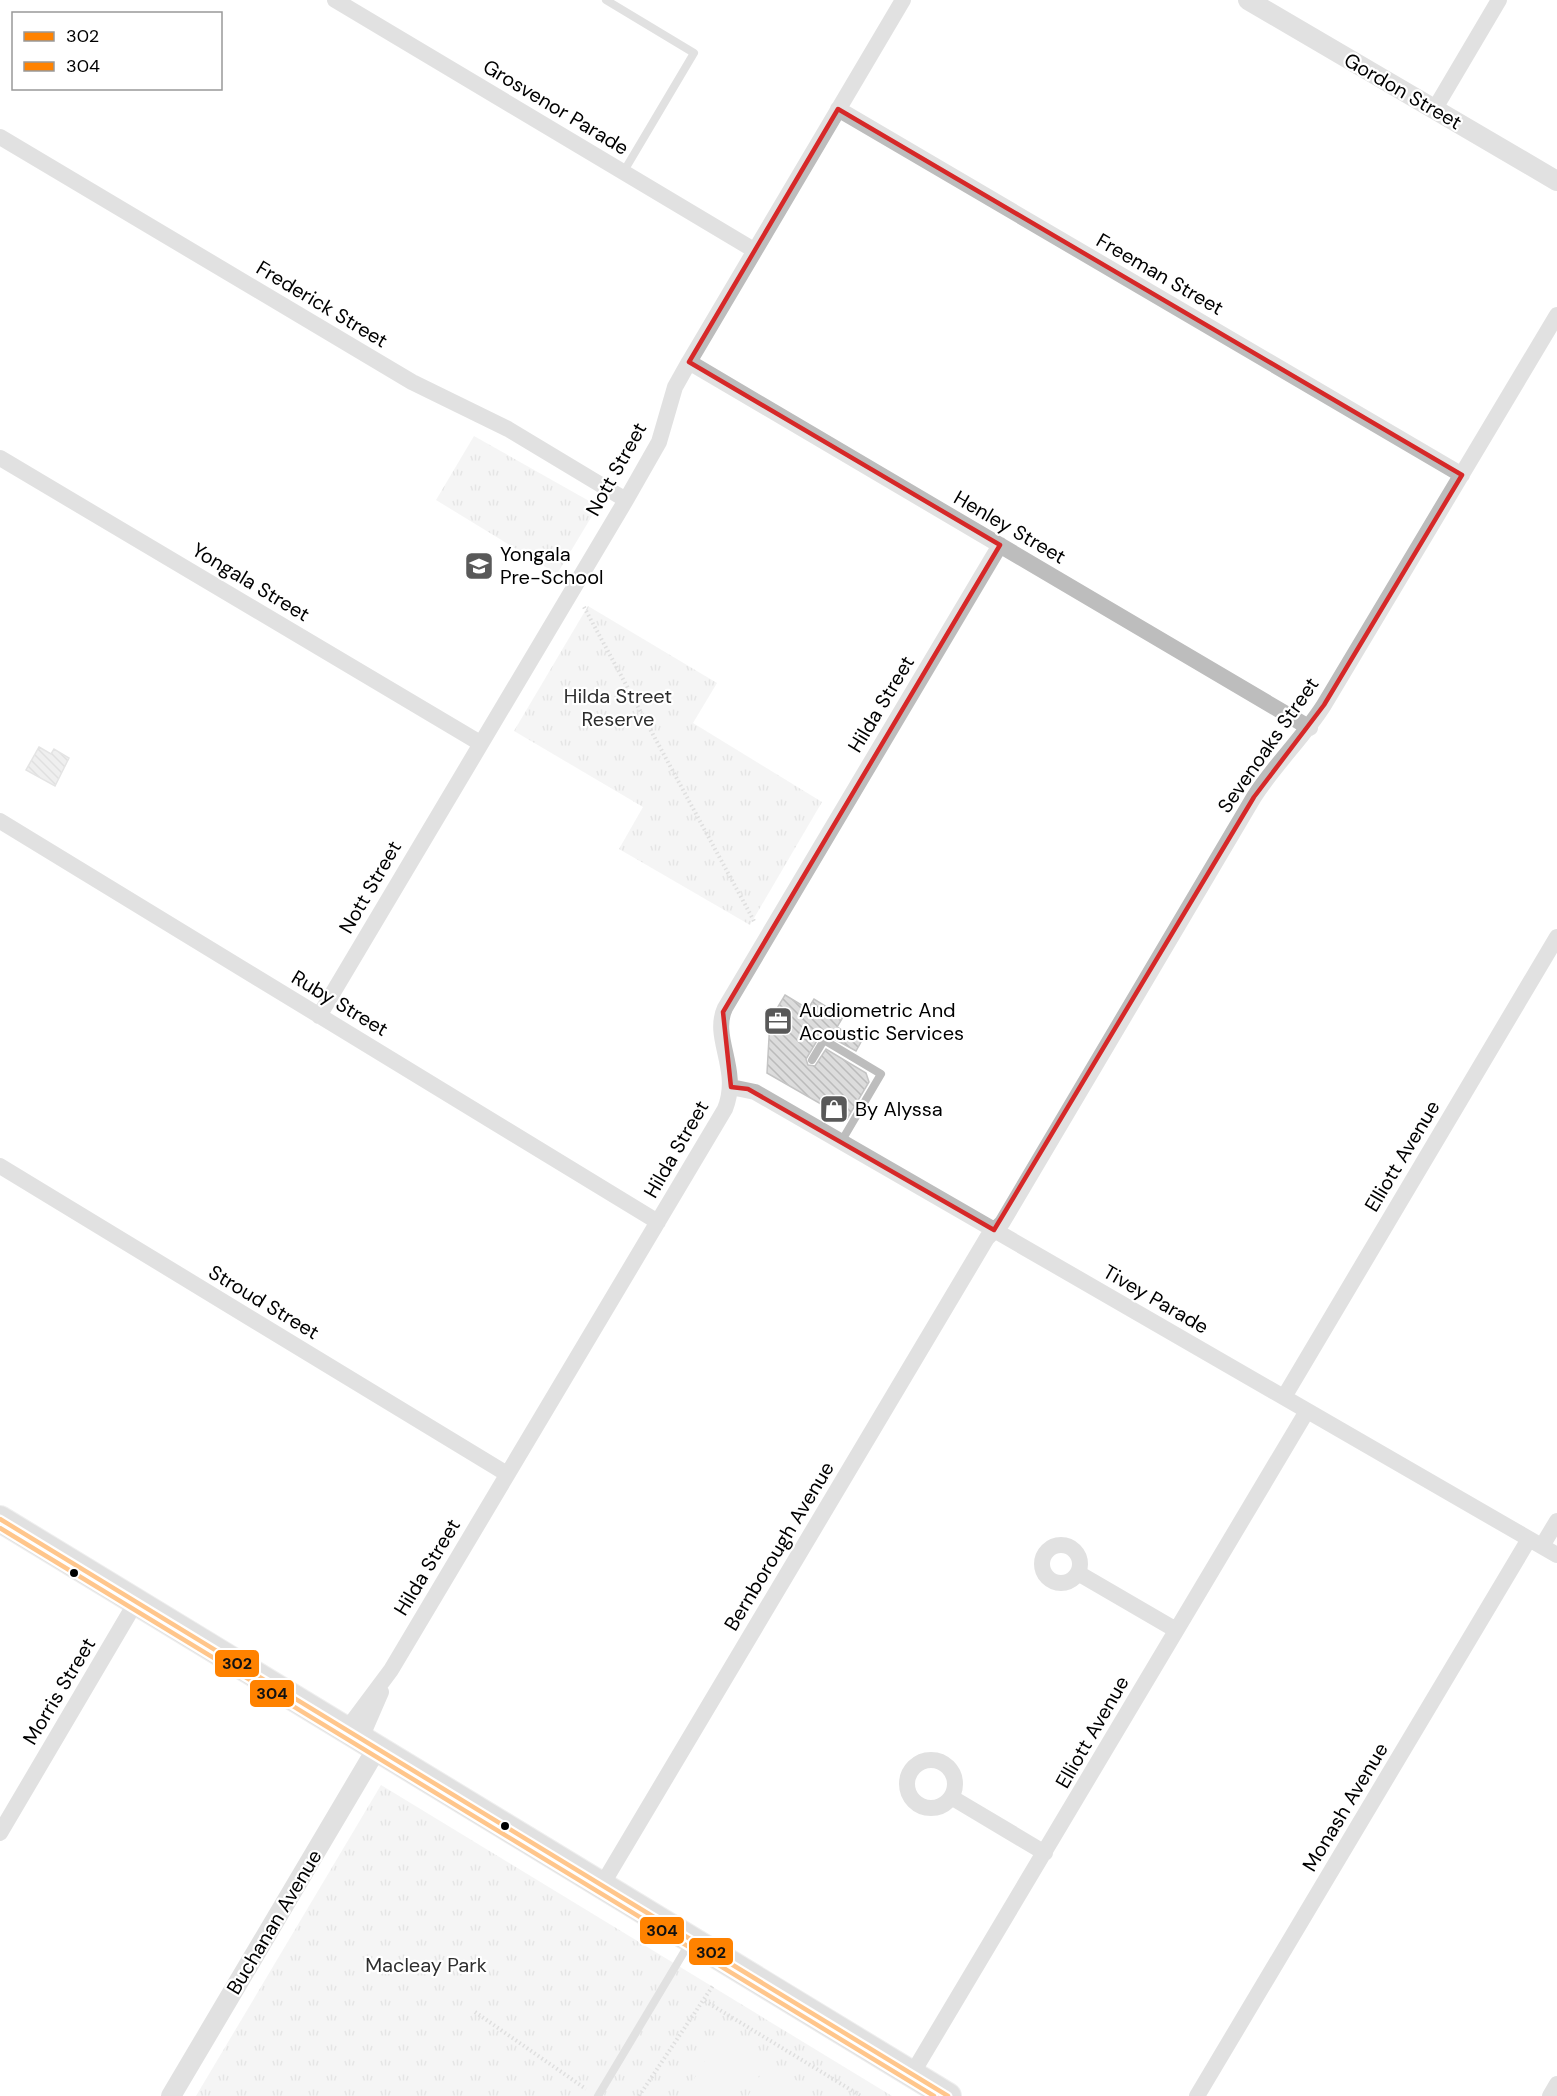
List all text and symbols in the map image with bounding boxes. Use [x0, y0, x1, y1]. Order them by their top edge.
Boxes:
legend [12, 12, 222, 90]
text: 302 [66, 24, 99, 48]
street label: Gordon Street [1339, 47, 1467, 135]
street label: Grosvenor Parade [479, 53, 633, 161]
text: 304 [66, 54, 100, 78]
street label: Freeman Street [1092, 227, 1228, 321]
street label: Frederick Street [252, 255, 393, 354]
street label: Nott Street [580, 418, 652, 520]
street label: Henley Street [949, 484, 1071, 570]
street label: Yongala Street [187, 537, 315, 627]
place label: Yongala Pre-School [500, 541, 604, 590]
school or university icon: Yongala Pre-School [463, 550, 495, 582]
street label: Hilda Street [842, 651, 920, 757]
street label: Sevenoaks Street [1212, 672, 1325, 818]
park label: Hilda Street Reserve [564, 683, 672, 732]
street label: Nott Street [333, 836, 407, 938]
street label: Ruby Street [287, 964, 393, 1042]
place label: Audiometric And Acoustic Services [799, 997, 964, 1046]
office icon: Audiometric And Acoustic Services [762, 1005, 794, 1037]
shop icon: By Alyssa [818, 1093, 850, 1125]
street label: Hilda Street [638, 1095, 714, 1202]
place label: By Alyssa [855, 1096, 943, 1122]
street label: Elliott Avenue [1359, 1096, 1445, 1216]
street label: Tivey Parade [1099, 1258, 1213, 1340]
street label: Stroud Street [204, 1259, 324, 1345]
street label: Bernborough Avenue [718, 1457, 840, 1635]
street label: Hilda Street [388, 1514, 466, 1620]
unlabelled marker [68, 1567, 80, 1579]
street label: Morris Street [17, 1633, 101, 1749]
line badge: 302 [214, 1649, 260, 1678]
text: 302 [222, 1653, 252, 1674]
street label: Elliott Avenue [1049, 1671, 1135, 1793]
line badge: 304 [249, 1679, 295, 1708]
text: 304 [256, 1683, 288, 1704]
street label: Monash Avenue [1296, 1738, 1394, 1876]
unlabelled marker [499, 1820, 511, 1832]
street label: Buchanan Avenue [221, 1845, 327, 1999]
line badge: 304 [639, 1916, 685, 1945]
text: 304 [646, 1920, 678, 1941]
line badge: 302 [688, 1937, 734, 1966]
text: 302 [696, 1942, 726, 1963]
park label: Macleay Park [365, 1952, 487, 1978]

